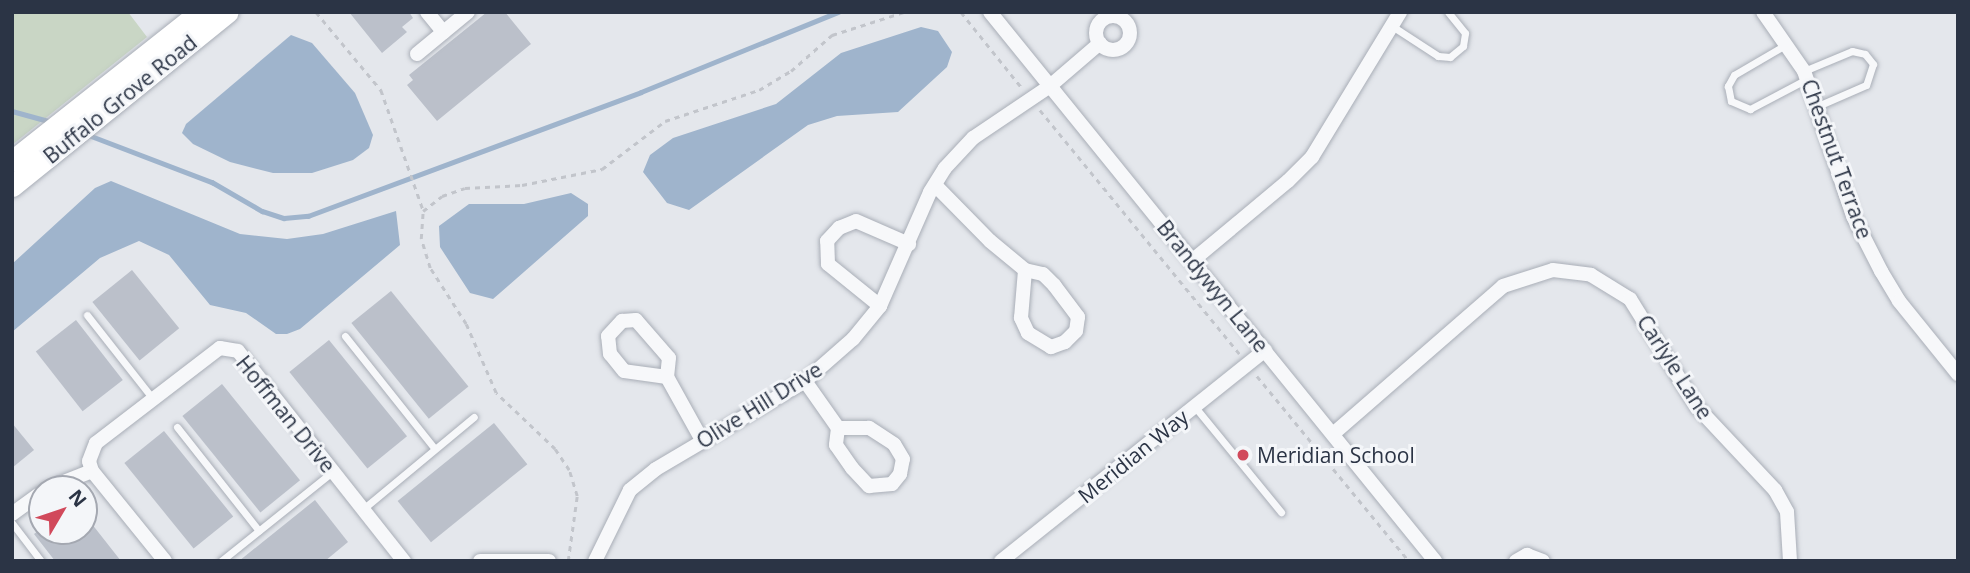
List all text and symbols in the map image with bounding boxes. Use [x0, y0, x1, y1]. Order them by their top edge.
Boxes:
street label: Buffalo Grove Road [38, 29, 202, 169]
street label: Chestnut Terrace [1796, 76, 1878, 242]
street label: Brandywyn Lane [1152, 215, 1274, 357]
street label: Carlyle Lane [1632, 310, 1718, 424]
street label: Hoffman Drive [231, 350, 341, 478]
street label: Olive Hill Drive [692, 356, 826, 454]
street label: Meridian Way [1073, 404, 1193, 508]
place label: Meridian School [1257, 442, 1415, 468]
marker: Meridian School [1235, 447, 1251, 463]
north arrow [28, 475, 98, 545]
text: N [63, 484, 93, 512]

